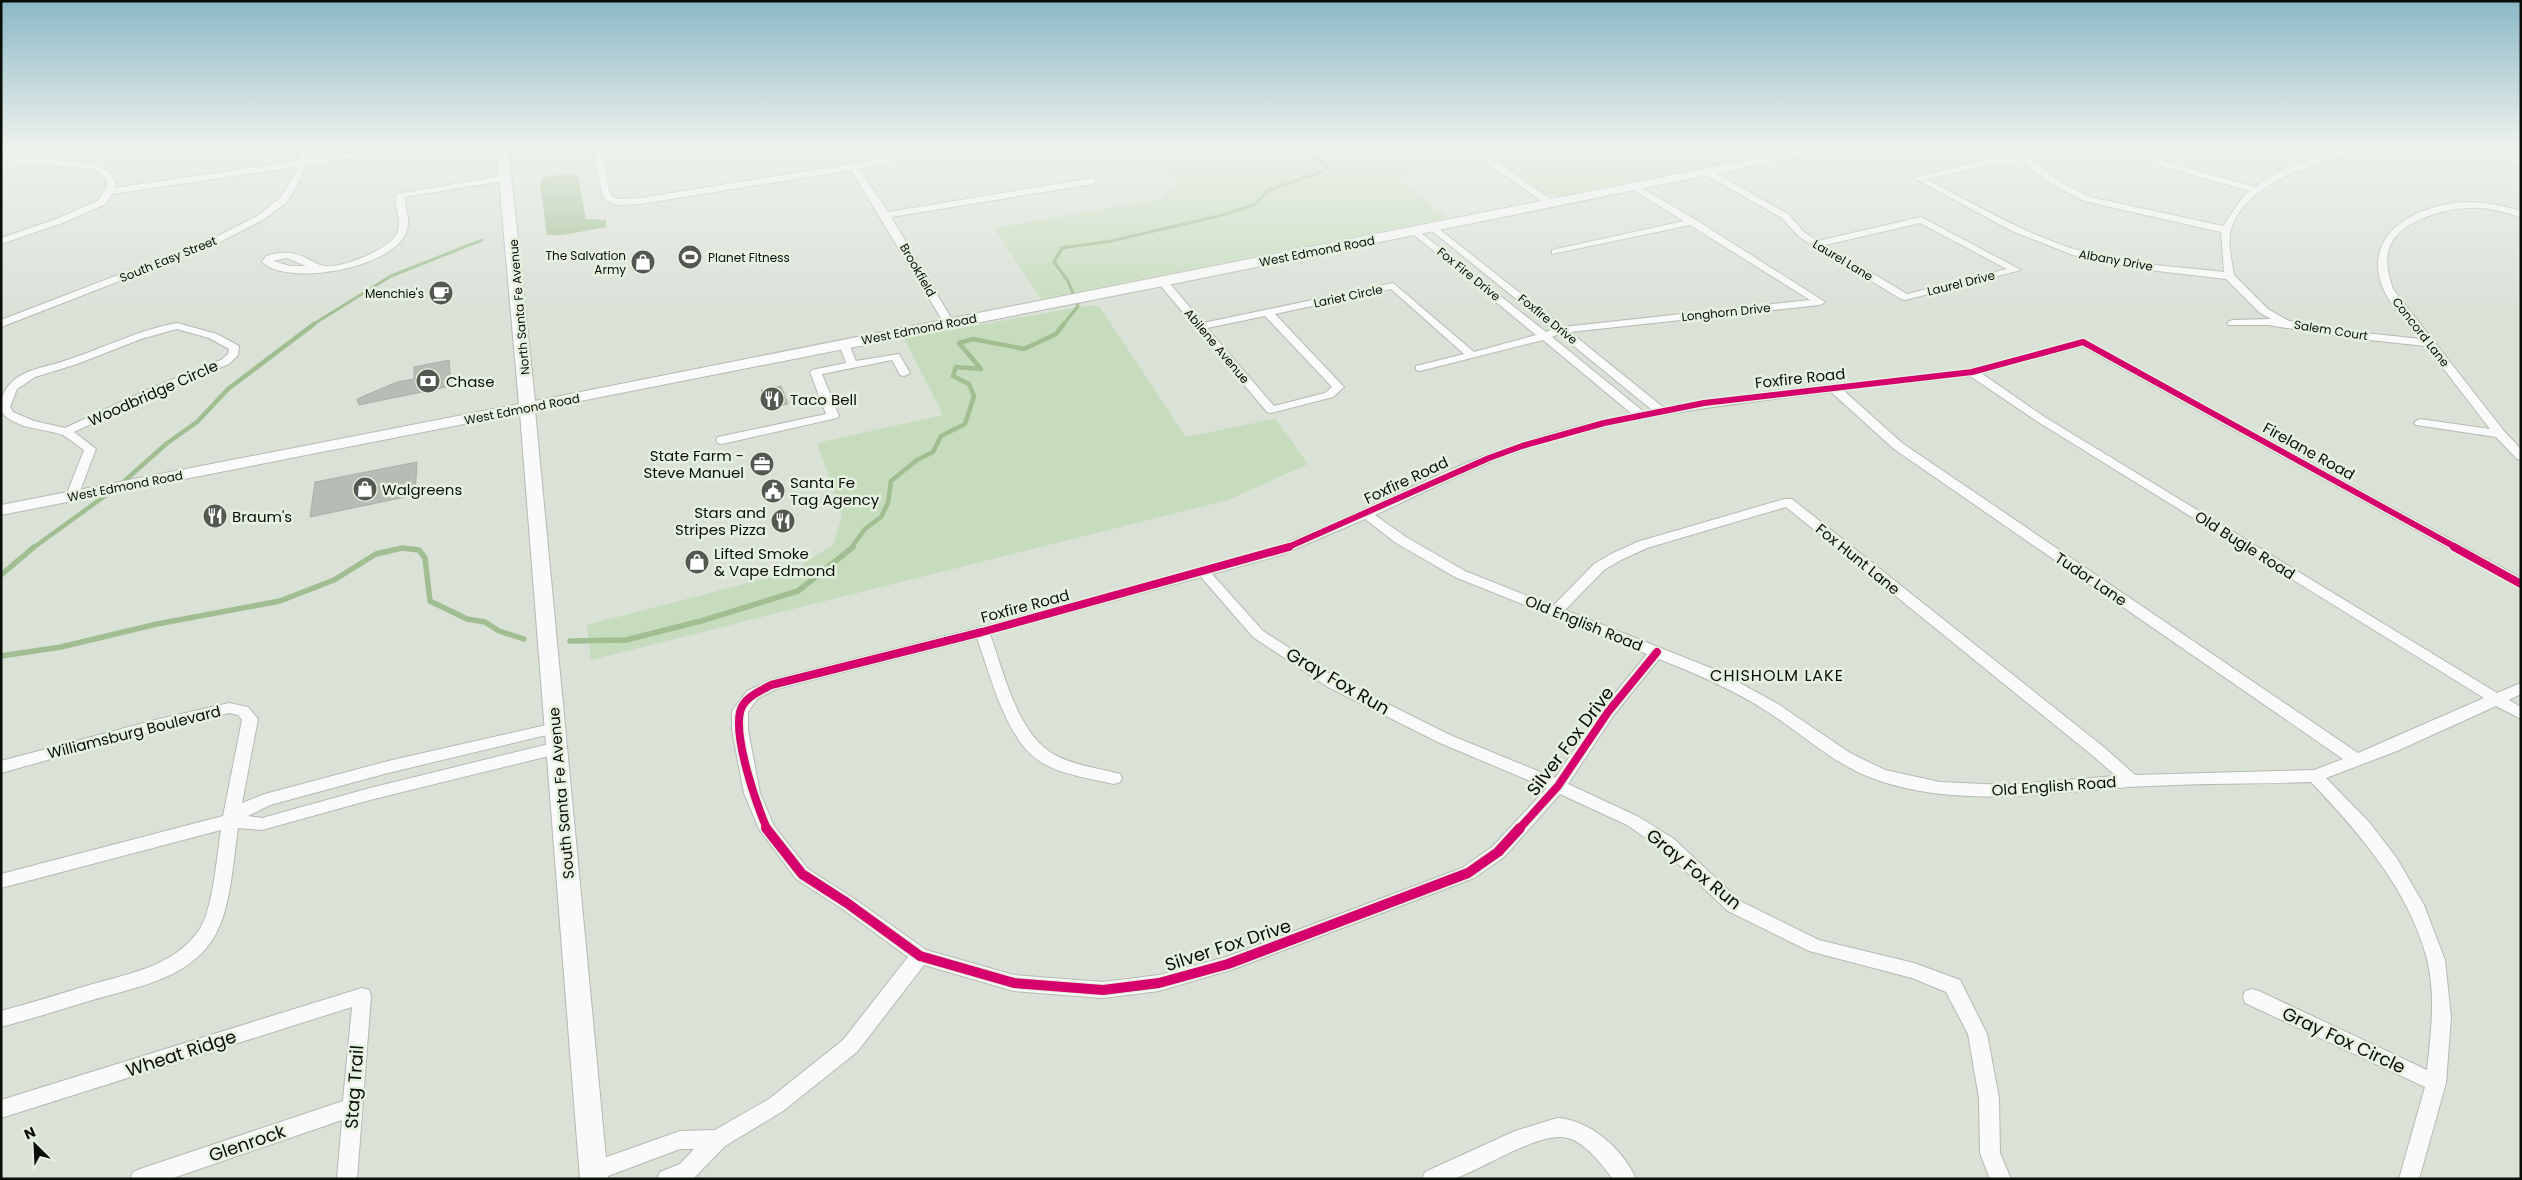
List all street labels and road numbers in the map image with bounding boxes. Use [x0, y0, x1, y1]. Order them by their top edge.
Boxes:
street label: West Edmond Road [1258, 231, 1376, 271]
street label: South Easy Street [117, 232, 219, 286]
street label: Laurel Lane [1810, 235, 1876, 285]
street label: North Santa Fe Avenue [505, 238, 533, 376]
street label: Brookfield [896, 240, 940, 300]
street label: Fox Fire Drive [1434, 243, 1504, 305]
street label: Albany Drive [2078, 245, 2154, 275]
street label: Laurel Drive [1925, 266, 1997, 300]
street label: Lariet Circle [1312, 280, 1384, 312]
street label: Foxfire Drive [1515, 290, 1581, 348]
street label: Concord Lane [2389, 294, 2453, 370]
street label: Longhorn Drive [1681, 299, 1771, 325]
street label: Abilene Avenue [1181, 305, 1253, 387]
street label: West Edmond Road [860, 309, 978, 349]
street label: Salem Court [2293, 316, 2369, 344]
street label: Woodbridge Circle [85, 355, 221, 431]
street label: Foxfire Road [1754, 363, 1846, 393]
street label: West Edmond Road [463, 389, 581, 429]
street label: Firelane Road [2259, 417, 2359, 485]
street label: Foxfire Road [1360, 451, 1452, 509]
street label: West Edmond Road [66, 466, 184, 506]
street label: Old Bugle Road [2191, 506, 2299, 584]
street label: Fox Hunt Lane [1811, 518, 1905, 600]
street label: Tudor Lane [2051, 547, 2131, 611]
street label: Foxfire Road [978, 584, 1072, 628]
street label: Old English Road [1522, 590, 1646, 656]
street label: Gray Fox Run [1282, 641, 1394, 721]
street label: Silver Fox Drive [1520, 681, 1620, 801]
street label: Williamsburg Boulevard [45, 700, 223, 764]
street label: South Santa Fe Avenue [543, 706, 579, 880]
street label: Old English Road [1991, 771, 2117, 801]
street label: Gray Fox Run [1641, 823, 1747, 915]
street label: Silver Fox Drive [1162, 913, 1294, 977]
street label: Gray Fox Circle [2278, 1000, 2410, 1080]
street label: Wheat Ridge [123, 1023, 239, 1083]
street label: Stag Trail [339, 1044, 369, 1130]
street label: Glenrock [205, 1118, 289, 1168]

